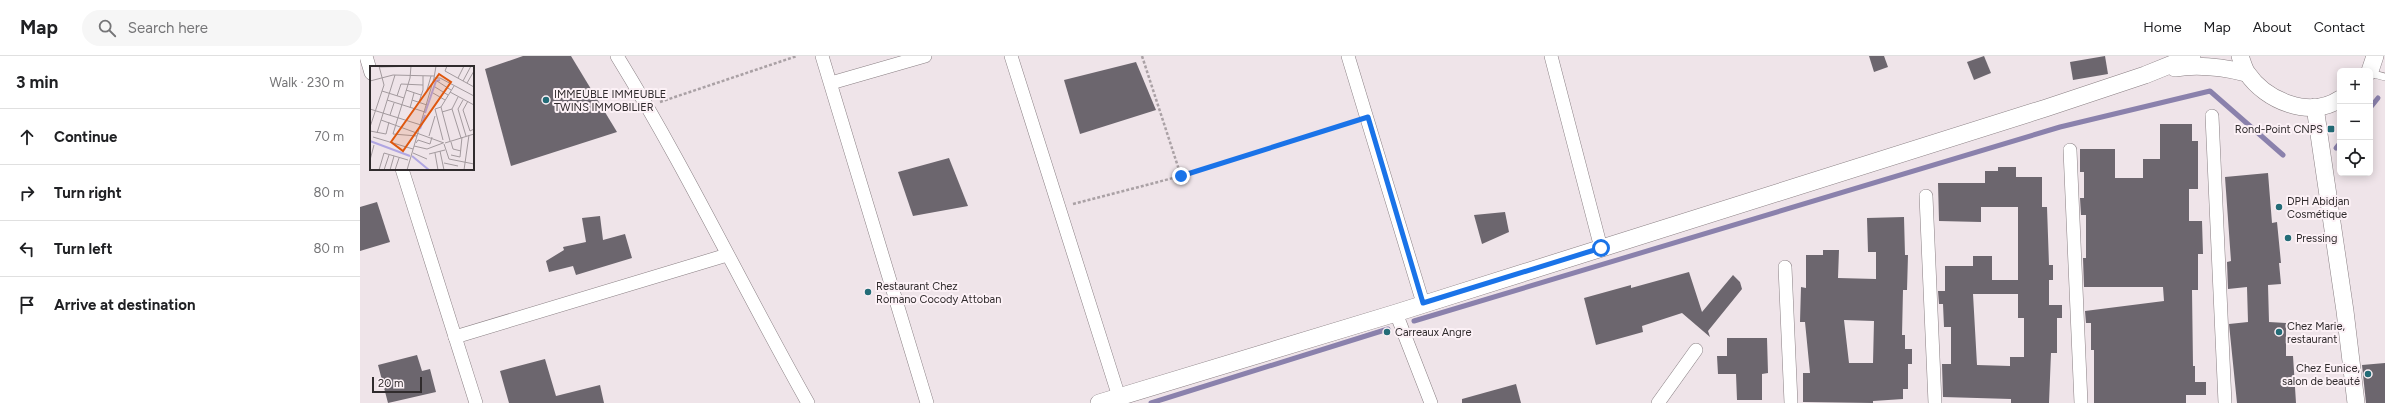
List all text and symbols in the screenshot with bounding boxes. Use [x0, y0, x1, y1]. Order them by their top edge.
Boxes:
search box [82, 10, 362, 46]
text: Map [20, 16, 58, 39]
icon: search [96, 17, 118, 39]
text: Search here [128, 19, 208, 37]
text: Home [2143, 19, 2182, 36]
text: Map [2204, 19, 2231, 36]
text: About [2253, 19, 2292, 36]
text: Contact [2314, 19, 2365, 36]
inset map [370, 66, 474, 170]
map controls [2337, 68, 2373, 176]
button: + [2337, 68, 2373, 104]
text: 3 min [16, 72, 58, 92]
text: Walk · 230 m [270, 75, 344, 90]
place label: IMMEUBLE IMMEUBLE TWINS IMMOBILIER [554, 88, 666, 114]
marker: IMMEUBLE IMMEUBLE TWINS IMMOBILIER [541, 95, 551, 105]
button: − [2337, 104, 2373, 140]
place label: Rond-Point CNPS [2235, 123, 2323, 136]
marker: Rond-Point CNPS [2326, 124, 2336, 134]
icon: ahead [16, 126, 38, 148]
text: Continue [54, 128, 117, 146]
text: 70 m [314, 129, 344, 144]
button: locate [2337, 140, 2373, 176]
route end [1172, 167, 1190, 185]
icon: right [16, 182, 38, 204]
text: Turn right [54, 184, 122, 202]
text: 80 m [313, 185, 344, 200]
place label: DPH Abidjan Cosmétique [2287, 195, 2350, 221]
marker: DPH Abidjan Cosmétique [2274, 202, 2284, 212]
place label: Pressing [2296, 232, 2337, 245]
marker: Pressing [2283, 233, 2293, 243]
icon: left [16, 238, 38, 260]
route start [1592, 239, 1610, 257]
text: Turn left [54, 240, 112, 258]
text: 80 m [313, 241, 344, 256]
place label: Restaurant Chez Romano Cocody Attoban [876, 280, 1001, 306]
marker: Restaurant Chez Romano Cocody Attoban [863, 287, 873, 297]
icon: arrive [16, 294, 38, 316]
text: Arrive at destination [54, 296, 195, 314]
place label: Chez Marie, restaurant [2287, 320, 2345, 346]
place label: Carreaux Angre [1395, 326, 1471, 339]
marker: Carreaux Angre [1382, 327, 1392, 337]
marker: Chez Marie, restaurant [2274, 327, 2284, 337]
place label: Chez Eunice, salon de beauté [2282, 362, 2361, 388]
marker: Chez Eunice, salon de beauté [2363, 369, 2373, 379]
scale bar [372, 375, 422, 394]
text: 20 m [378, 377, 403, 390]

